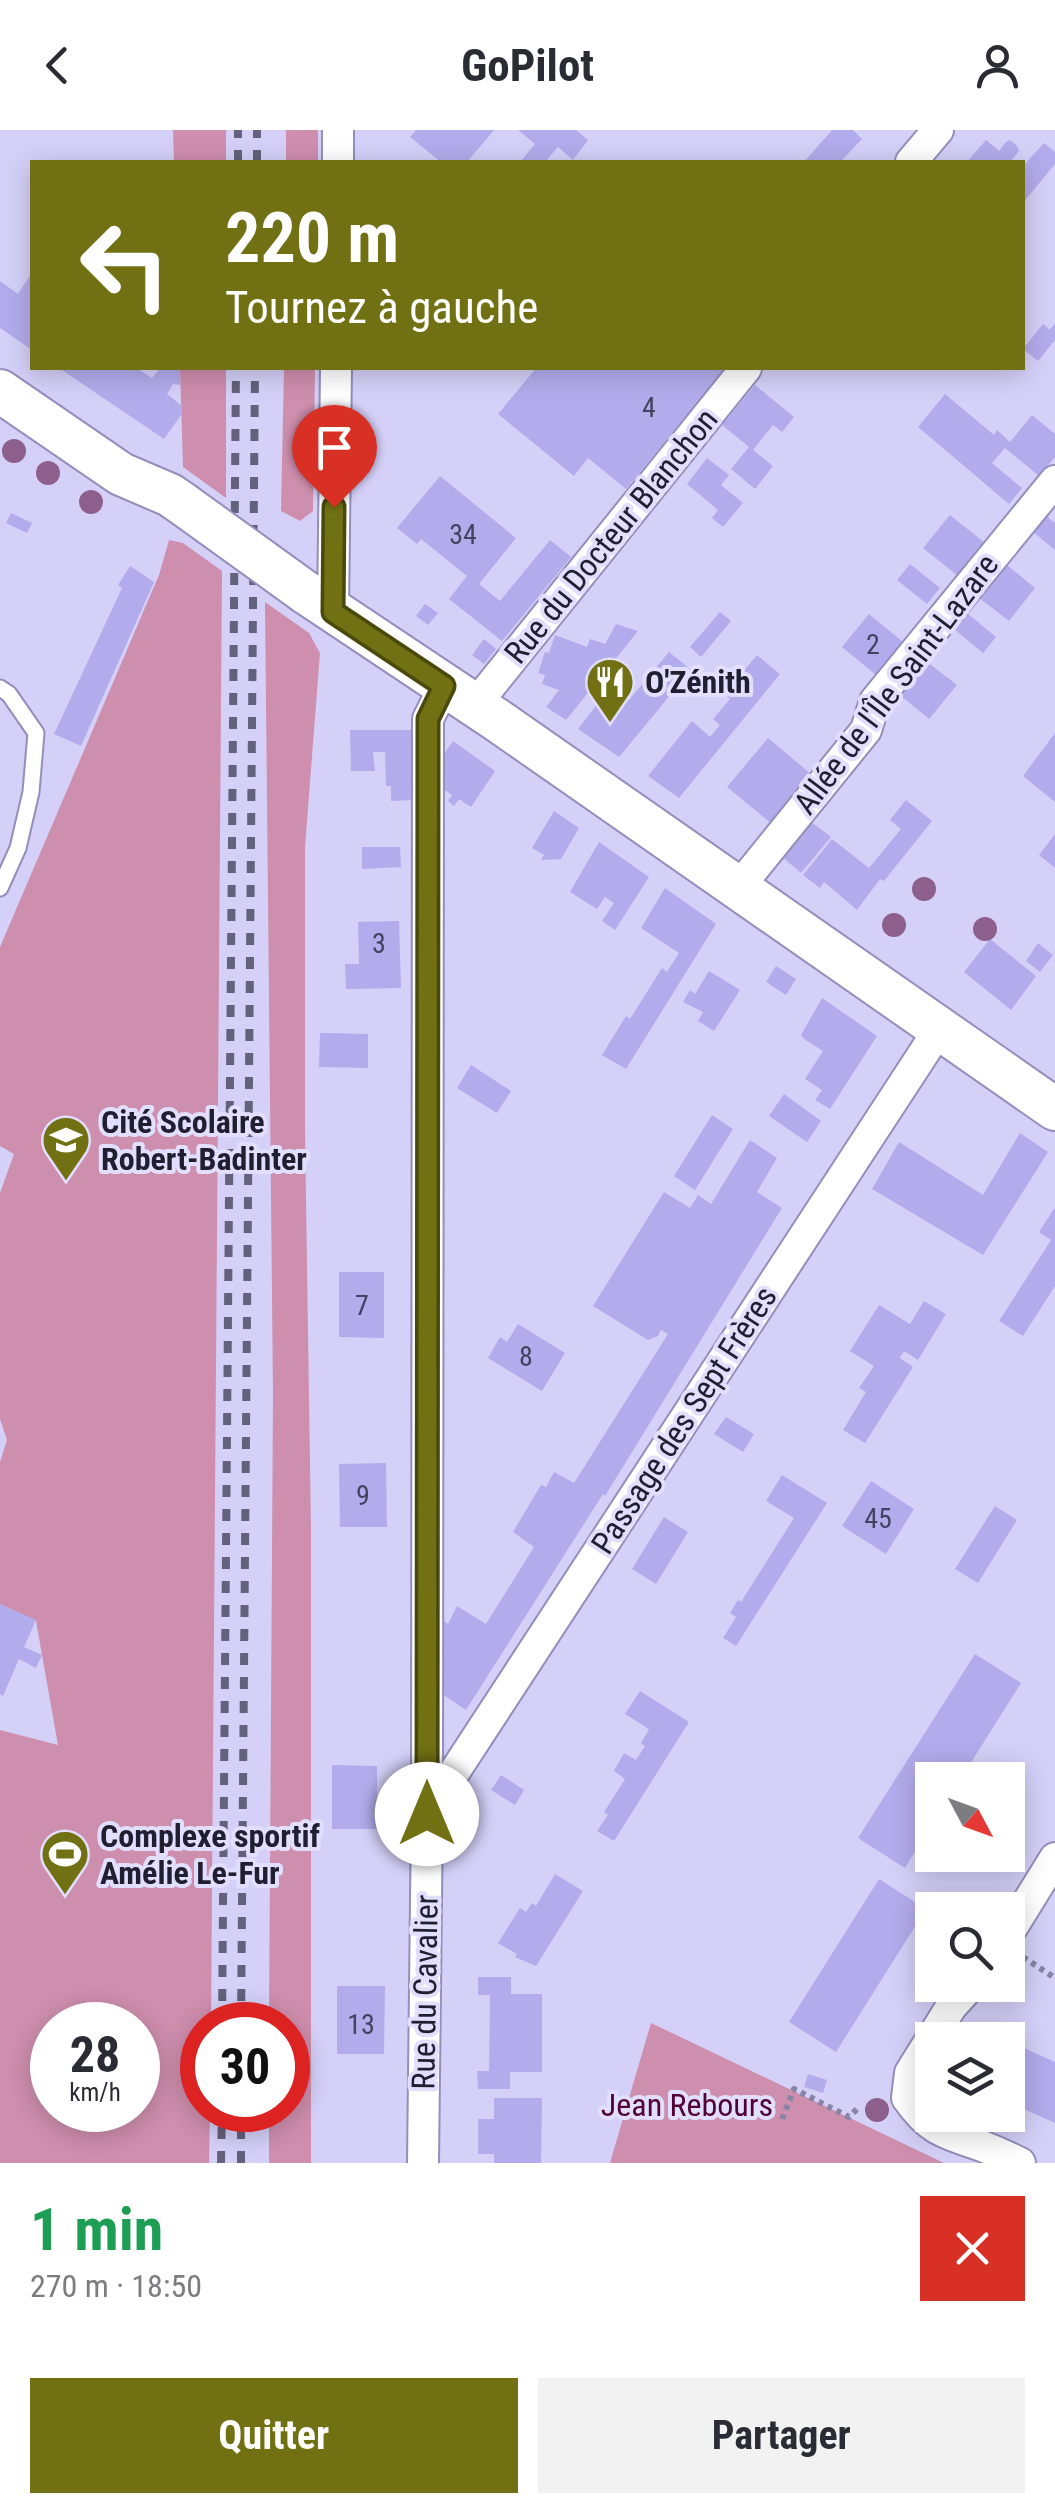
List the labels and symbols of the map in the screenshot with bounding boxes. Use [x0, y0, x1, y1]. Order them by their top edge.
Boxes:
house number: 4 [642, 391, 656, 424]
street label: Rue du Docteur Blanchon [496, 401, 726, 671]
pin [292, 405, 377, 508]
house number: 34 [449, 518, 477, 551]
street label: Allée de l'Île Saint-Lazare [786, 546, 1006, 822]
house number: 2 [866, 628, 880, 661]
restaurant icon: O'Zénith [584, 656, 636, 724]
place label: O'Zénith [645, 663, 751, 701]
house number: 3 [372, 927, 386, 960]
place label: Cité Scolaire Robert-Badinter [101, 1103, 307, 1178]
school or university icon: Cité Scolaire Robert-Badinter [40, 1114, 92, 1182]
street label: Passage des Sept Frères [583, 1279, 785, 1561]
house number: 7 [355, 1289, 369, 1322]
house number: 8 [519, 1340, 533, 1373]
house number: 9 [356, 1479, 370, 1512]
house number: 45 [864, 1502, 892, 1535]
position arrow [375, 1762, 479, 1866]
north arrow [915, 1762, 1025, 1872]
place label: Complexe sportif Amélie Le-Fur [100, 1817, 321, 1892]
sports icon: Complexe sportif Amélie Le-Fur [39, 1828, 91, 1896]
street label: Rue du Cavalier [404, 1894, 446, 2090]
speed limit sign: 30 [180, 2002, 310, 2132]
house number: 13 [347, 2008, 375, 2041]
park label: Jean Rebours [601, 2086, 773, 2124]

